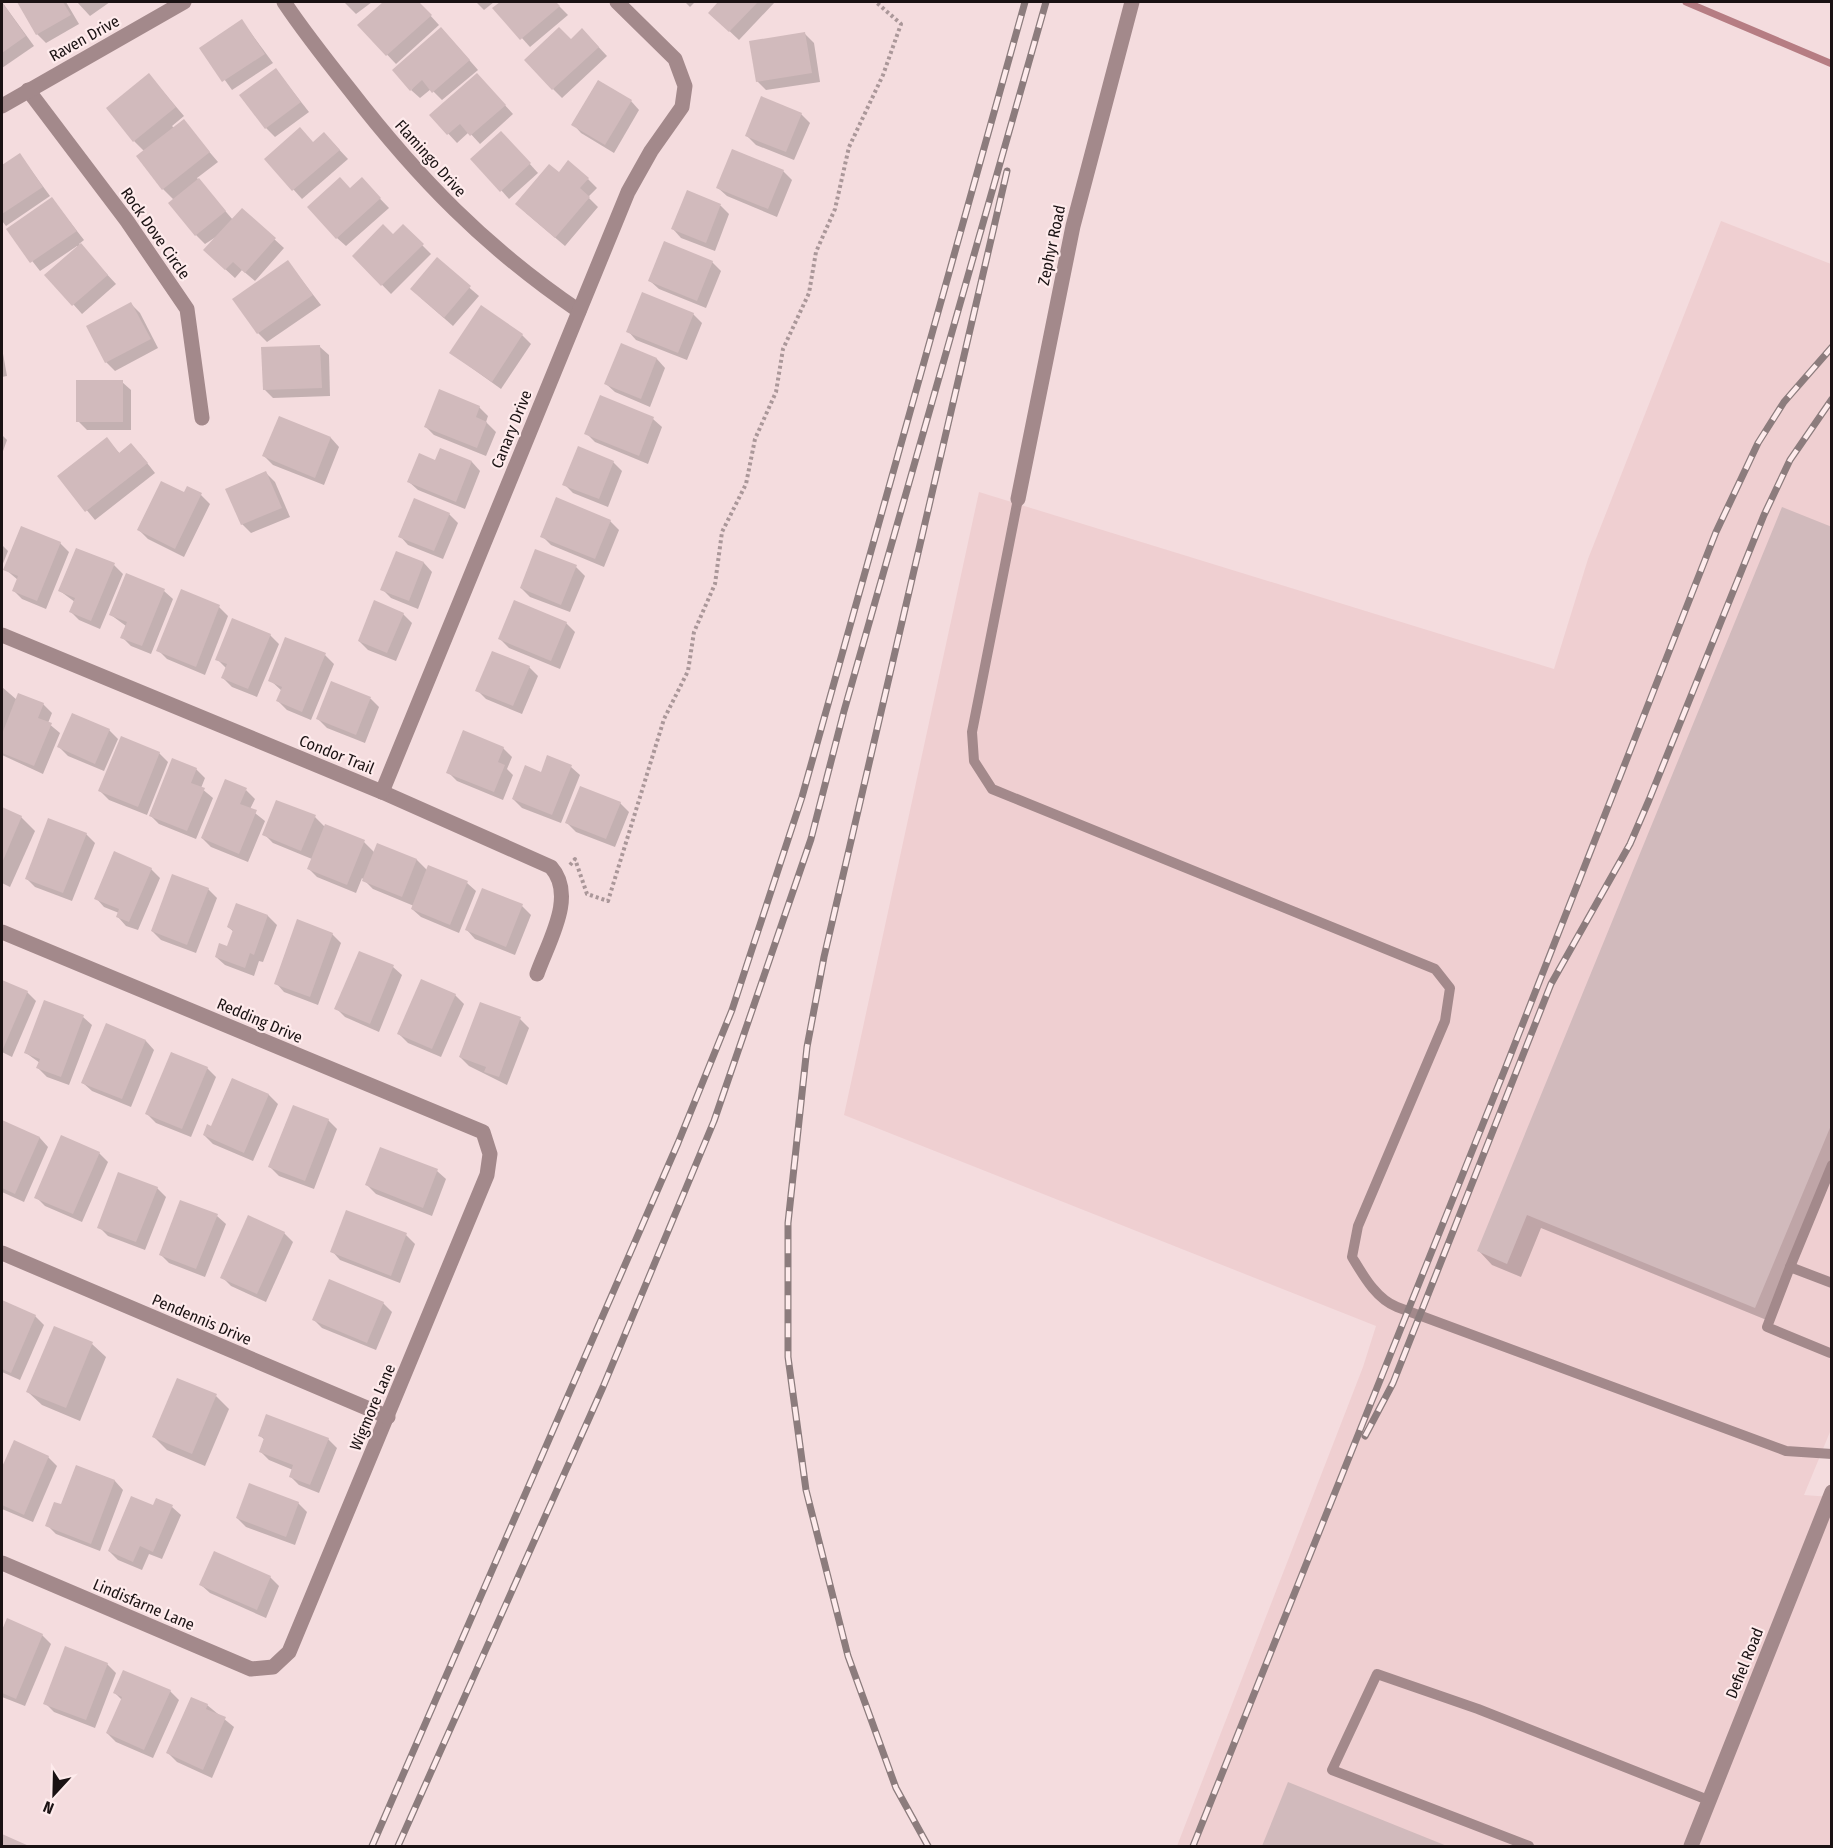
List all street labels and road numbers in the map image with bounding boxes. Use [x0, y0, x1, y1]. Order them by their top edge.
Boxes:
street label: Raven Drive [46, 11, 123, 65]
street label: Flamingo Drive [391, 116, 470, 201]
street label: Rock Dove Circle [117, 184, 194, 283]
street label: Zephyr Road [1034, 203, 1069, 287]
street label: Canary Drive [487, 387, 536, 471]
street label: Condor Trail [297, 731, 377, 778]
street label: Redding Drive [214, 994, 306, 1047]
street label: Pendennis Drive [149, 1290, 254, 1349]
street label: Wigmore Lane [346, 1361, 399, 1453]
street label: Lindisfarne Lane [90, 1575, 197, 1634]
street label: Defiel Road [1722, 1625, 1767, 1701]

